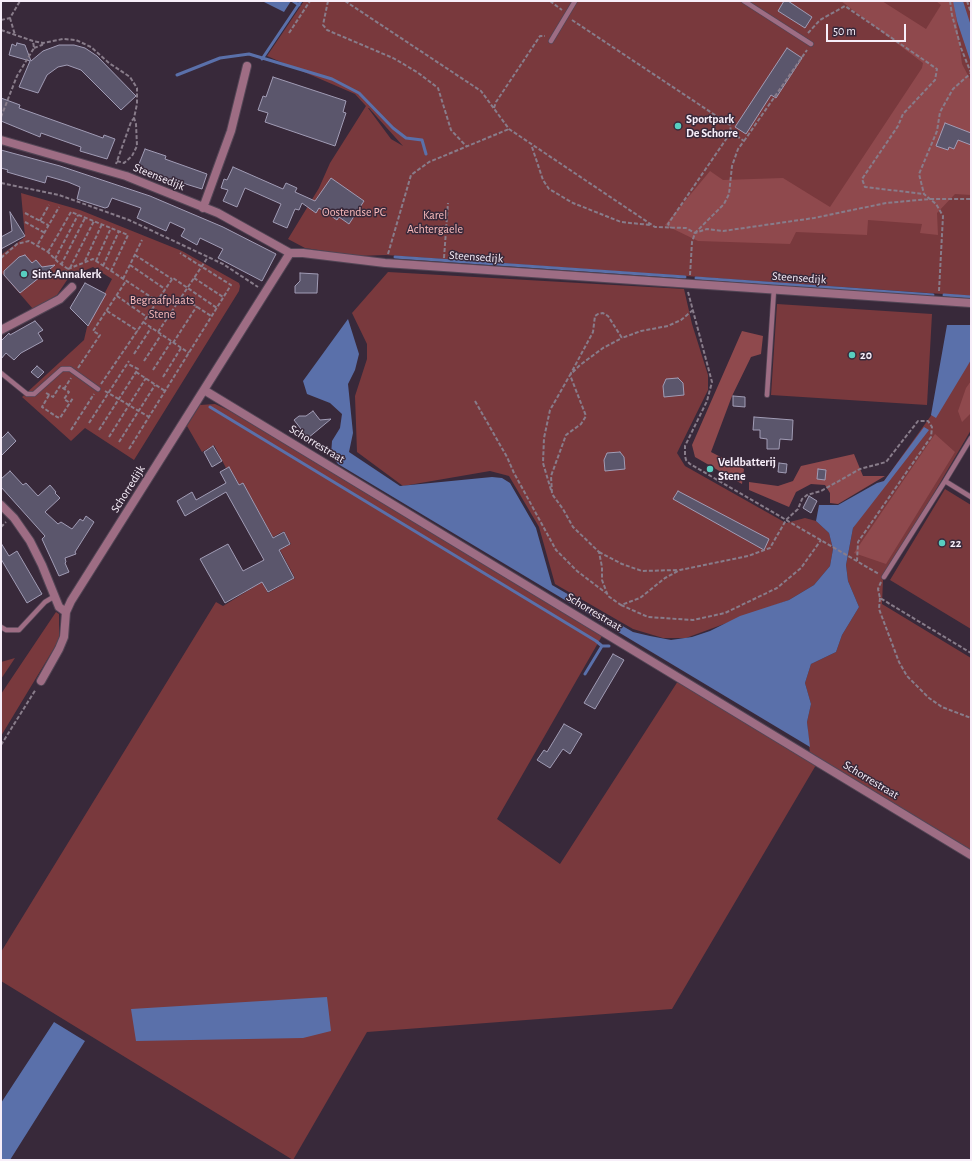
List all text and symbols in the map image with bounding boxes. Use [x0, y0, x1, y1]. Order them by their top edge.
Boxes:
scale bar [828, 16, 908, 42]
text: 50 m [833, 25, 856, 37]
place label: Sportpark De Schorre [686, 112, 738, 140]
marker: Sportpark De Schorre [673, 121, 683, 131]
street label: Steensedijk [131, 160, 187, 194]
park label: Oostendse PC [322, 205, 386, 219]
park label: Karel Achtergaele [407, 208, 463, 236]
street label: Steensedijk [448, 248, 504, 266]
place label: Sint-Annakerk [32, 267, 101, 281]
marker: Sint-Annakerk [19, 269, 29, 279]
street label: Steensedijk [771, 269, 827, 287]
park label: Begraafplaats Stene [130, 293, 194, 321]
place label: 20 [860, 348, 872, 362]
marker: 20 [847, 350, 857, 360]
street label: Schorrestraat [287, 422, 347, 466]
place label: Veldbatterij Stene [718, 455, 776, 483]
street label: Schorredijk [108, 463, 148, 515]
marker: Veldbatterij Stene [705, 464, 715, 474]
place label: 22 [950, 536, 961, 550]
marker: 22 [937, 538, 947, 548]
street label: Schorrestraat [564, 590, 624, 634]
street label: Schorrestraat [841, 758, 901, 802]

